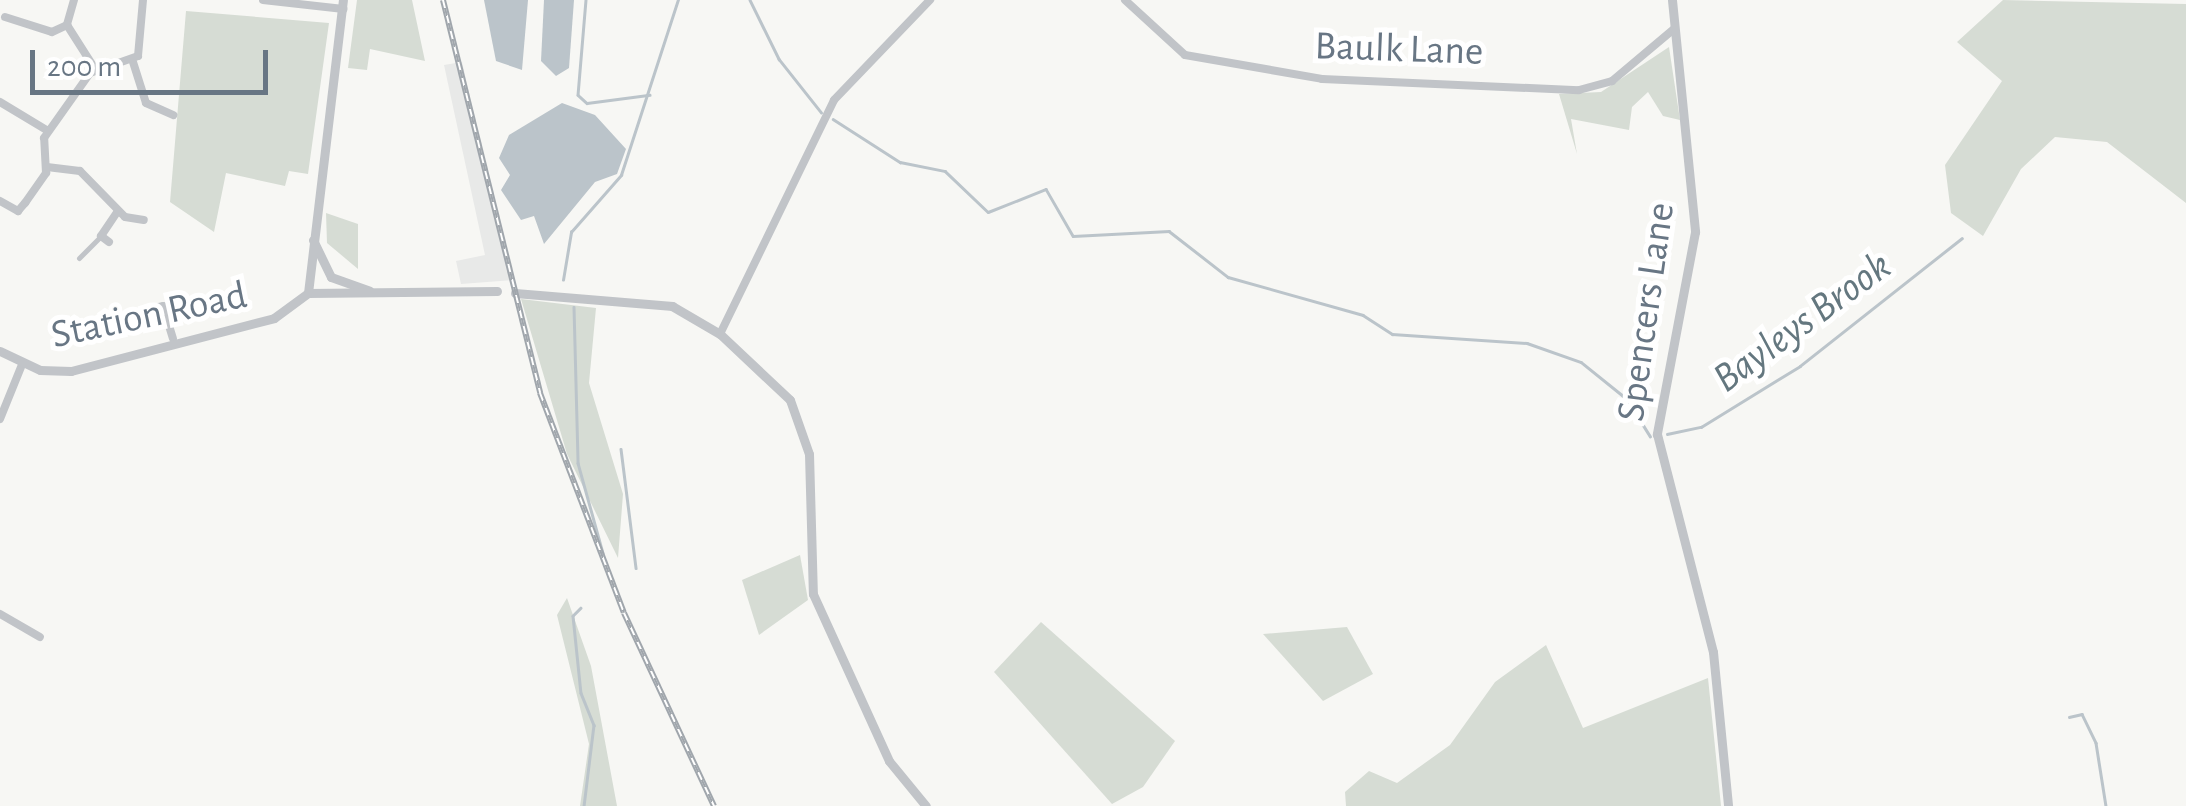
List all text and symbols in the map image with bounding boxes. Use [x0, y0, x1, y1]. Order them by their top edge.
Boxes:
street label: Baulk Lane [1314, 22, 1484, 76]
scale bar [35, 30, 272, 92]
text: 200 m [47, 52, 121, 82]
street label: Spencers Lane [1607, 200, 1685, 424]
water label: Bayleys Brook [1703, 241, 1901, 403]
street label: Station Road [47, 271, 251, 359]

